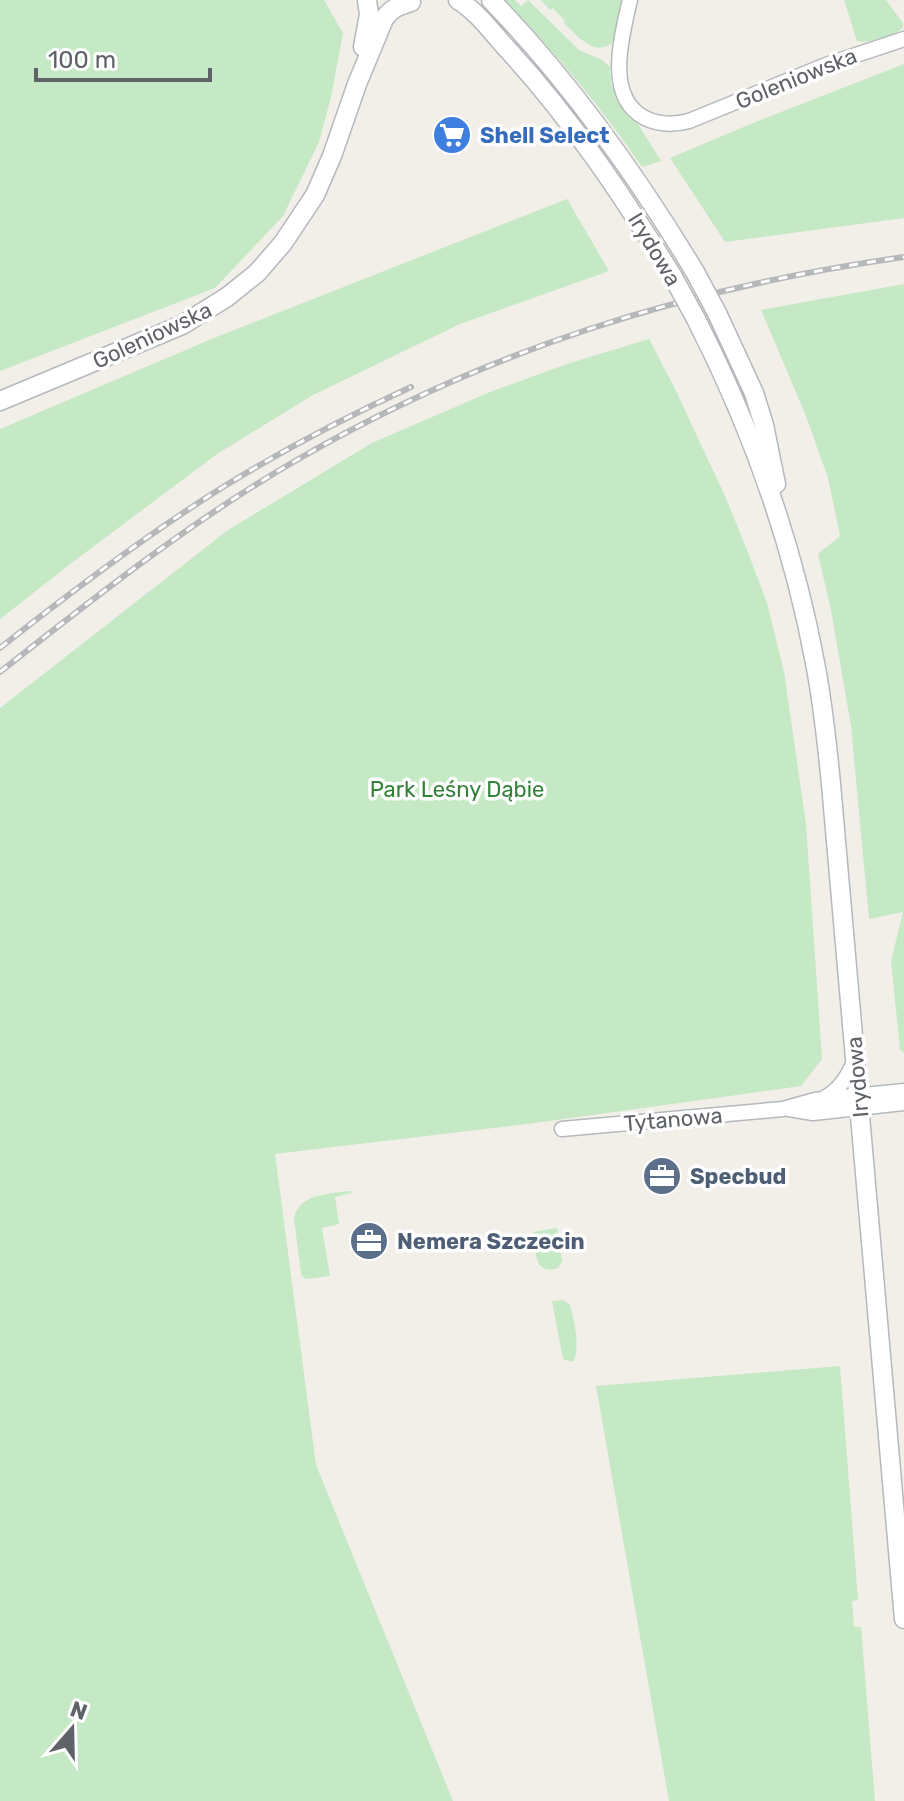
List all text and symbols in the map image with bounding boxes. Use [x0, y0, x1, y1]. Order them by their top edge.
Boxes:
scale bar [36, 32, 210, 82]
street label: Goleniowska [732, 42, 861, 115]
text: 100 m [48, 46, 116, 74]
supermarket icon: Shell Select [431, 114, 473, 156]
place label: Shell Select [480, 122, 610, 149]
street label: Irydowa [622, 208, 687, 291]
street label: Goleniowska [88, 296, 216, 375]
park label: Park Leśny Dąbie [370, 776, 544, 803]
street label: Irydowa [841, 1035, 874, 1118]
street label: Tytanowa [623, 1102, 724, 1137]
office icon: Specbud [641, 1155, 683, 1197]
place label: Specbud [690, 1163, 786, 1190]
office icon: Nemera Szczecin [348, 1220, 390, 1262]
place label: Nemera Szczecin [397, 1228, 585, 1255]
north arrow [32, 1689, 112, 1769]
text: N [67, 1695, 91, 1726]

